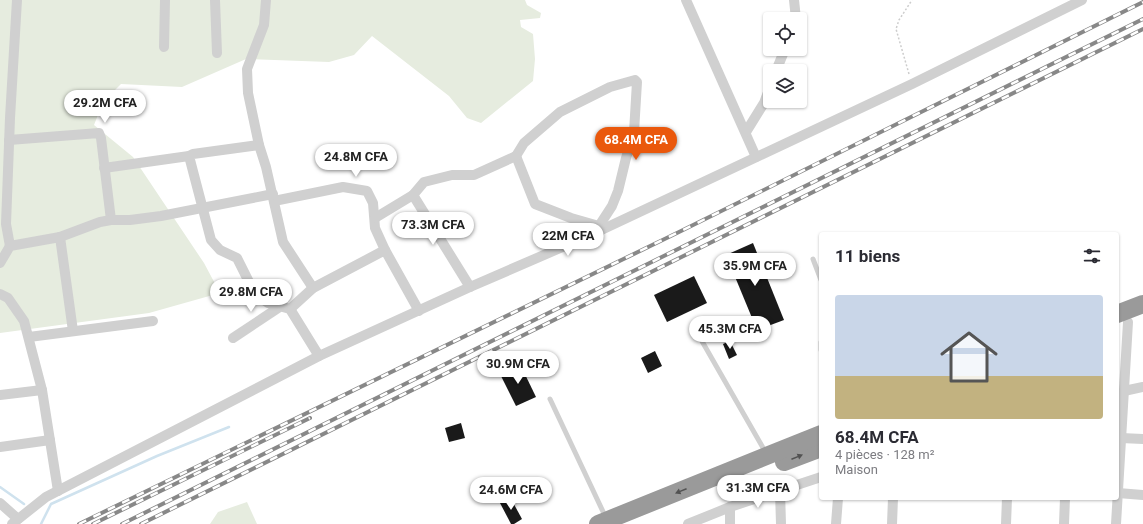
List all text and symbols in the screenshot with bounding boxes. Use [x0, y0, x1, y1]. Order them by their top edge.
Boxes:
map controls [763, 12, 807, 108]
button: locate [763, 12, 807, 56]
button: layers [763, 64, 807, 108]
pin: 29.2M CFA [59, 90, 151, 124]
text: 29.2M CFA [73, 95, 137, 110]
pin: 68.4M CFA [590, 127, 682, 161]
text: 68.4M CFA [604, 132, 668, 147]
pin: 24.8M CFA [310, 144, 402, 178]
text: 24.8M CFA [324, 149, 388, 164]
pin: 73.3M CFA [387, 212, 479, 246]
text: 73.3M CFA [401, 217, 465, 232]
pin: 22M CFA [531, 223, 605, 257]
text: 22M CFA [542, 228, 594, 243]
icon: filters [1081, 245, 1103, 267]
text: 11 biens [835, 246, 900, 266]
pin: 35.9M CFA [709, 253, 801, 287]
text: 35.9M CFA [723, 258, 787, 273]
pin: 29.8M CFA [205, 279, 297, 313]
text: 29.8M CFA [219, 284, 283, 299]
pin: 45.3M CFA [684, 316, 776, 350]
text: 45.3M CFA [698, 321, 762, 336]
icon: home [933, 321, 1005, 393]
pin: 30.9M CFA [472, 351, 564, 385]
text: 30.9M CFA [486, 356, 550, 371]
text: 68.4M CFA [835, 427, 919, 447]
text: 4 pièces · 128 m² [835, 447, 934, 462]
one-way arrow [792, 454, 803, 460]
text: Maison [835, 462, 878, 477]
pin: 31.3M CFA [712, 475, 804, 509]
pin: 24.6M CFA [465, 477, 557, 511]
text: 31.3M CFA [726, 480, 790, 495]
text: 24.6M CFA [479, 482, 543, 497]
one-way arrow [675, 488, 687, 494]

